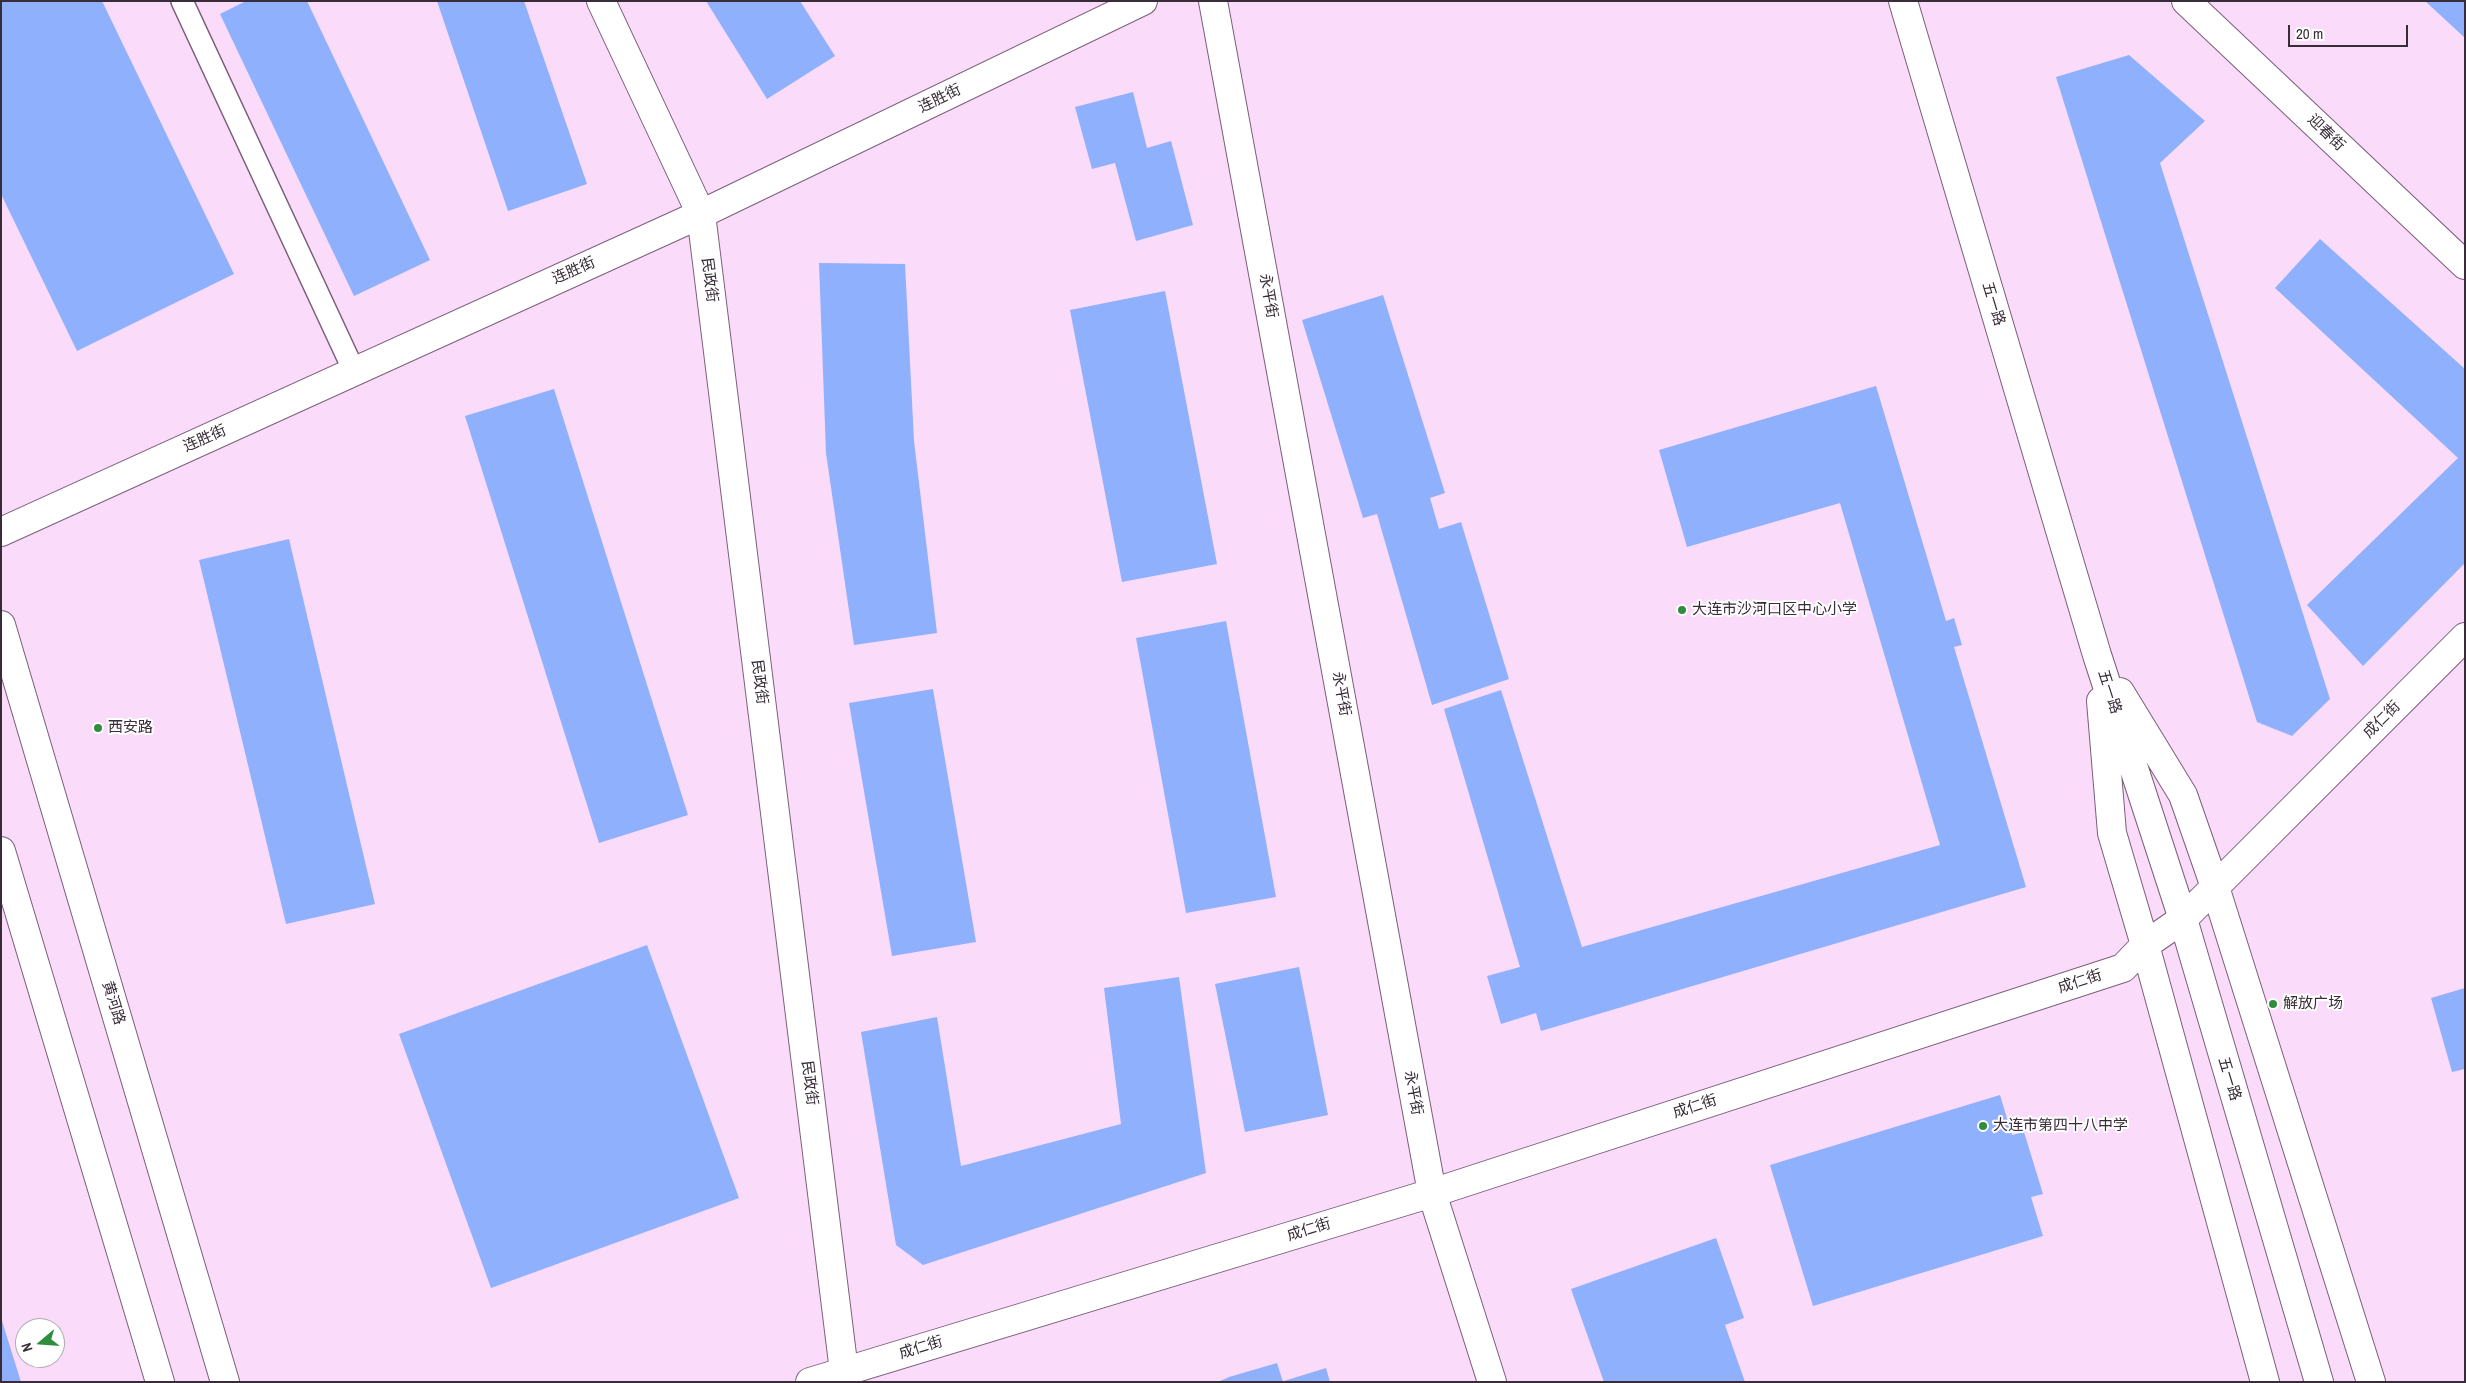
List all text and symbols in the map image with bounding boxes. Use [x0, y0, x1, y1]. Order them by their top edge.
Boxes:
scale bar [2291, 15, 2411, 47]
text: 20 m [2296, 23, 2323, 44]
street label: 连胜街 [916, 81, 964, 117]
street label: 迎春街 [2304, 111, 2348, 155]
street label: 连胜街 [550, 254, 598, 288]
street label: 民政街 [697, 257, 721, 303]
street label: 永平街 [1255, 272, 1281, 320]
street label: 五一路 [1978, 280, 2008, 328]
street label: 连胜街 [181, 422, 229, 456]
place label: 大连市沙河口区中心小学 [1692, 601, 1857, 619]
marker: 大连市沙河口区中心小学 [1676, 604, 1688, 616]
street label: 民政街 [747, 659, 771, 705]
street label: 五一路 [2093, 668, 2125, 716]
street label: 永平街 [1328, 670, 1354, 718]
street label: 成仁街 [2360, 698, 2404, 742]
place label: 西安路 [108, 719, 153, 737]
marker: 西安路 [92, 722, 104, 734]
street label: 成仁街 [2056, 966, 2104, 998]
street label: 黄河路 [98, 979, 128, 1027]
place label: 解放广场 [2283, 995, 2343, 1013]
marker: 解放广场 [2267, 998, 2279, 1010]
street label: 五一路 [2214, 1055, 2244, 1103]
street label: 民政街 [797, 1060, 821, 1106]
street label: 永平街 [1400, 1069, 1426, 1117]
street label: 成仁街 [1671, 1091, 1719, 1123]
place label: 大连市第四十八中学 [1993, 1117, 2128, 1135]
marker: 大连市第四十八中学 [1977, 1120, 1989, 1132]
street label: 成仁街 [1285, 1215, 1333, 1245]
north arrow [15, 1318, 65, 1368]
street label: 成仁街 [897, 1333, 945, 1363]
text: N [17, 1341, 37, 1354]

